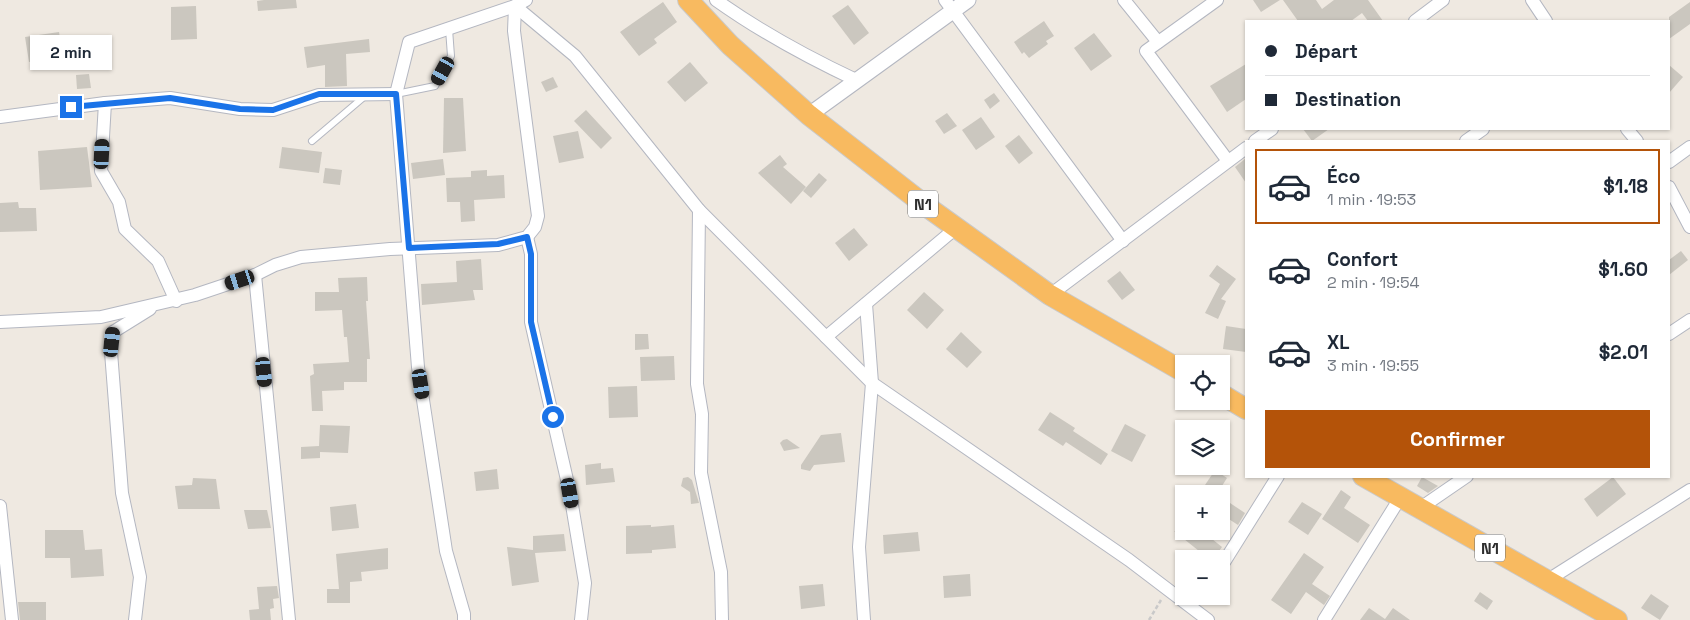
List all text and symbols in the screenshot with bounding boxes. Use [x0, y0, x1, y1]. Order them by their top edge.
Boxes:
callout: 2 min [30, 34, 112, 70]
text: Départ [1295, 39, 1358, 64]
text: 2 min [50, 42, 92, 63]
car [429, 54, 456, 88]
text: Destination [1295, 87, 1401, 112]
route end [60, 96, 82, 118]
car [93, 139, 110, 169]
icon: car [1267, 164, 1312, 209]
text: Éco [1327, 164, 1360, 189]
text: $1.18 [1603, 174, 1648, 199]
text: 1 min · 19:53 [1327, 189, 1416, 210]
road number: N1 [908, 190, 938, 218]
icon: car [1267, 247, 1312, 292]
text: Confort [1327, 247, 1398, 272]
text: $1.60 [1598, 257, 1648, 282]
car [223, 268, 256, 292]
text: 2 min · 19:54 [1327, 272, 1420, 293]
car [102, 326, 121, 358]
icon: car [1267, 330, 1312, 375]
text: XL [1327, 330, 1350, 355]
text: $2.01 [1599, 340, 1648, 365]
map controls [1175, 355, 1230, 605]
button: locate [1175, 355, 1230, 410]
text: 3 min · 19:55 [1327, 355, 1419, 376]
car [254, 356, 273, 388]
car [411, 368, 430, 400]
route start [542, 406, 564, 428]
button: Confirmer [1265, 410, 1650, 468]
button: layers [1175, 420, 1230, 475]
car [560, 477, 579, 509]
button: + [1175, 485, 1230, 540]
road number: N1 [1475, 534, 1505, 562]
button: − [1175, 550, 1230, 605]

